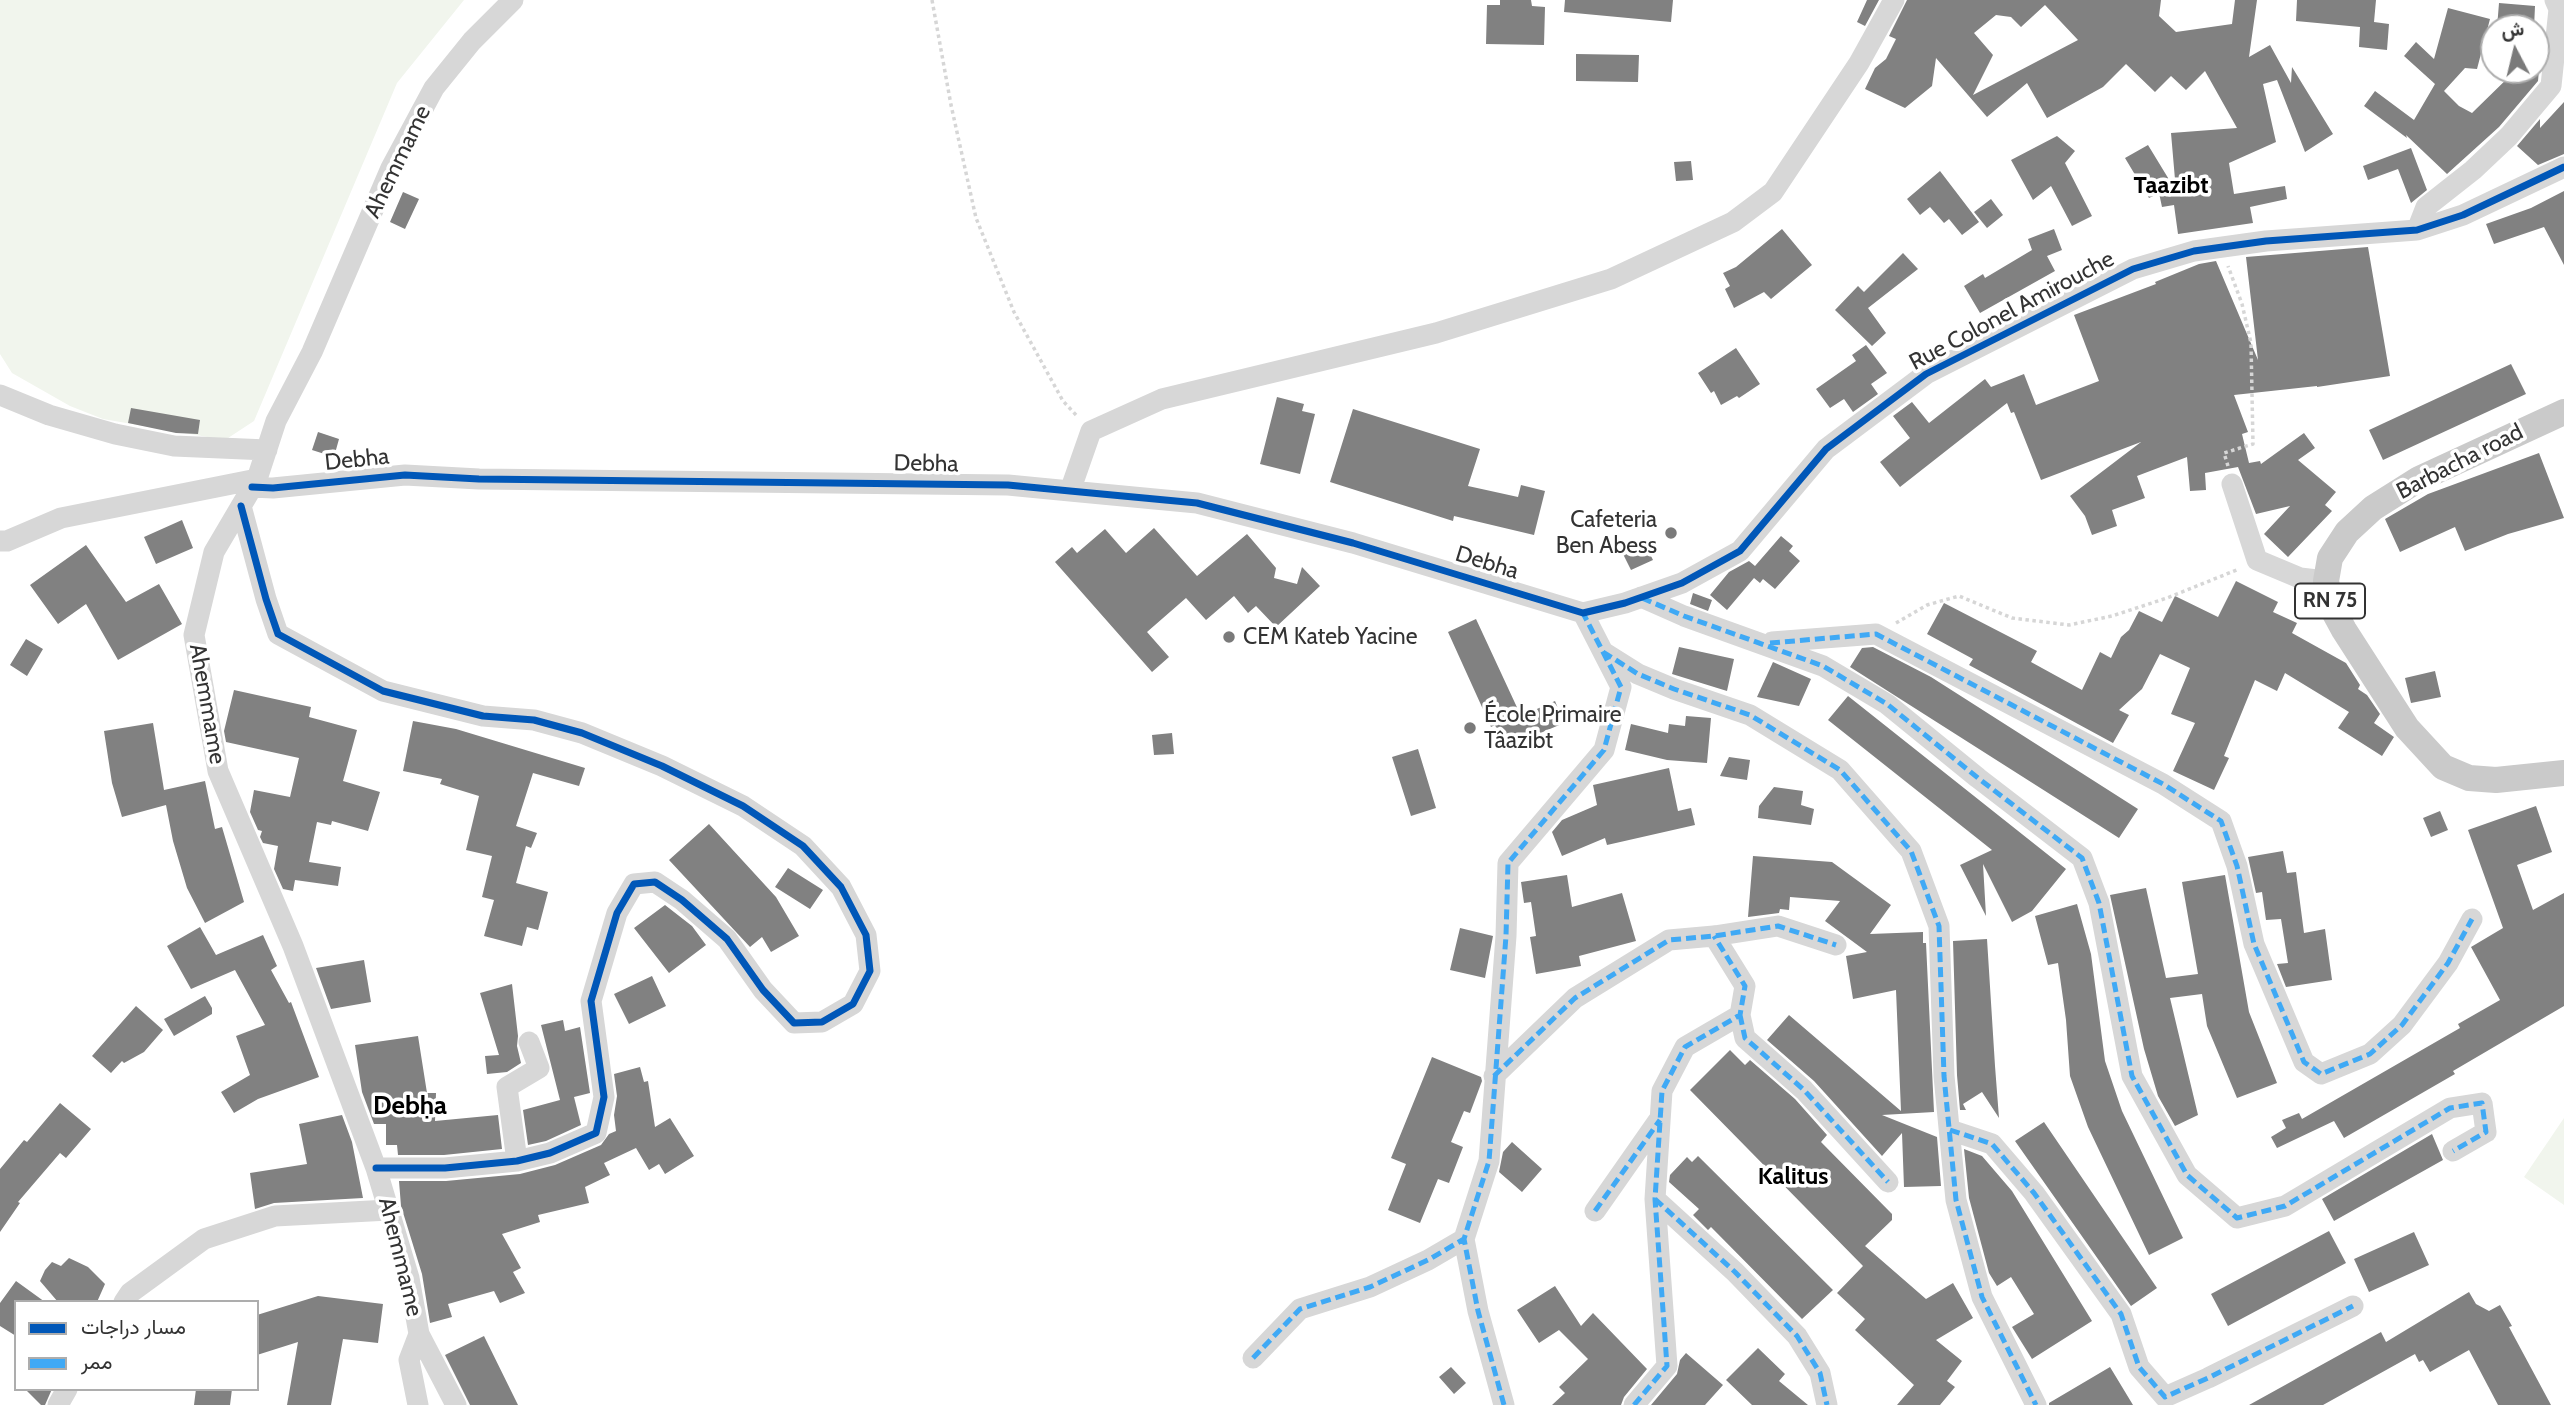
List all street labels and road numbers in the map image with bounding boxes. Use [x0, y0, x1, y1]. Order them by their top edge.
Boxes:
street label: Ahemmame [359, 101, 437, 223]
street label: Rue Colonel Amirouche [1905, 245, 2119, 377]
street label: Barbacha road [2392, 418, 2528, 506]
street label: Debha [323, 443, 391, 477]
street label: Debha [893, 450, 959, 478]
street label: Debha [1452, 540, 1522, 586]
road number: RN 75 [2295, 584, 2365, 618]
street label: Ahemmame [183, 642, 231, 766]
street label: Ahemmame [372, 1195, 428, 1319]

